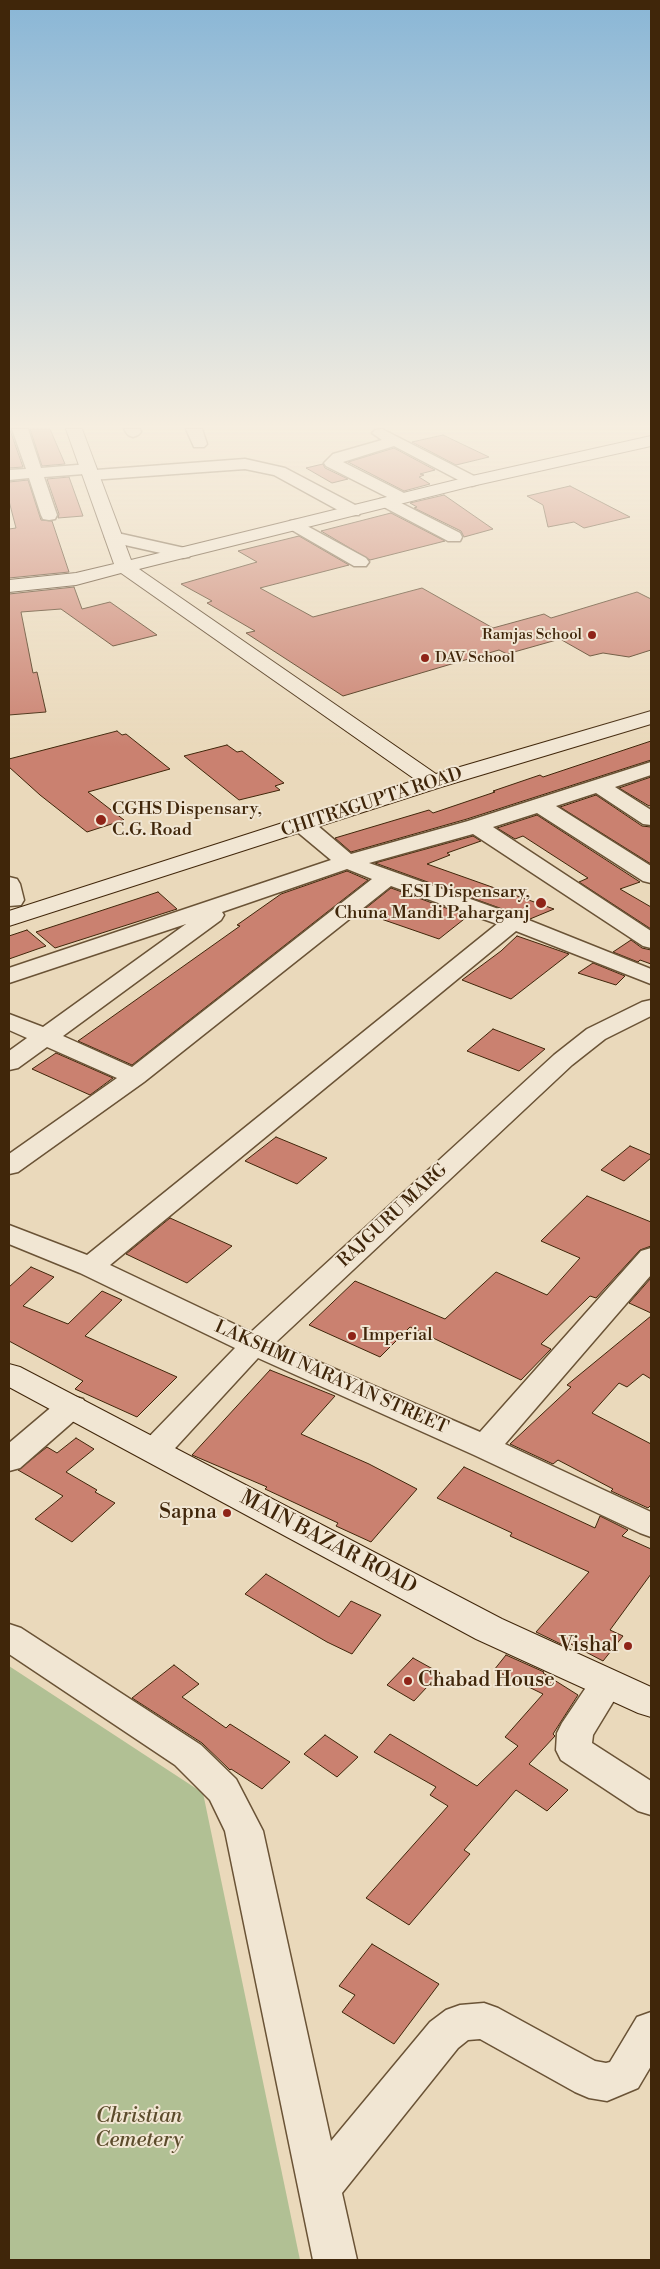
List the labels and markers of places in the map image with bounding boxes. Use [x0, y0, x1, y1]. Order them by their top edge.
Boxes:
place label: Ramjas School [482, 626, 582, 644]
marker: Ramjas School [586, 629, 598, 641]
place label: DAV School [435, 649, 515, 667]
marker: DAV School [419, 652, 431, 664]
place label: CGHS Dispensary, C.G. Road [112, 799, 262, 842]
marker: CGHS Dispensary, C.G. Road [94, 813, 108, 827]
place label: ESI Dispensary, Chuna Mandi Paharganj [334, 882, 530, 924]
marker: ESI Dispensary, Chuna Mandi Paharganj [534, 896, 548, 910]
place label: Imperial [362, 1325, 433, 1347]
marker: Imperial [346, 1330, 358, 1342]
place label: Sapna [159, 1500, 217, 1526]
marker: Sapna [221, 1507, 233, 1519]
place label: Vishal [559, 1633, 618, 1659]
marker: Vishal [622, 1640, 634, 1652]
place label: Chabad House [418, 1668, 555, 1694]
marker: Chabad House [402, 1675, 414, 1687]

